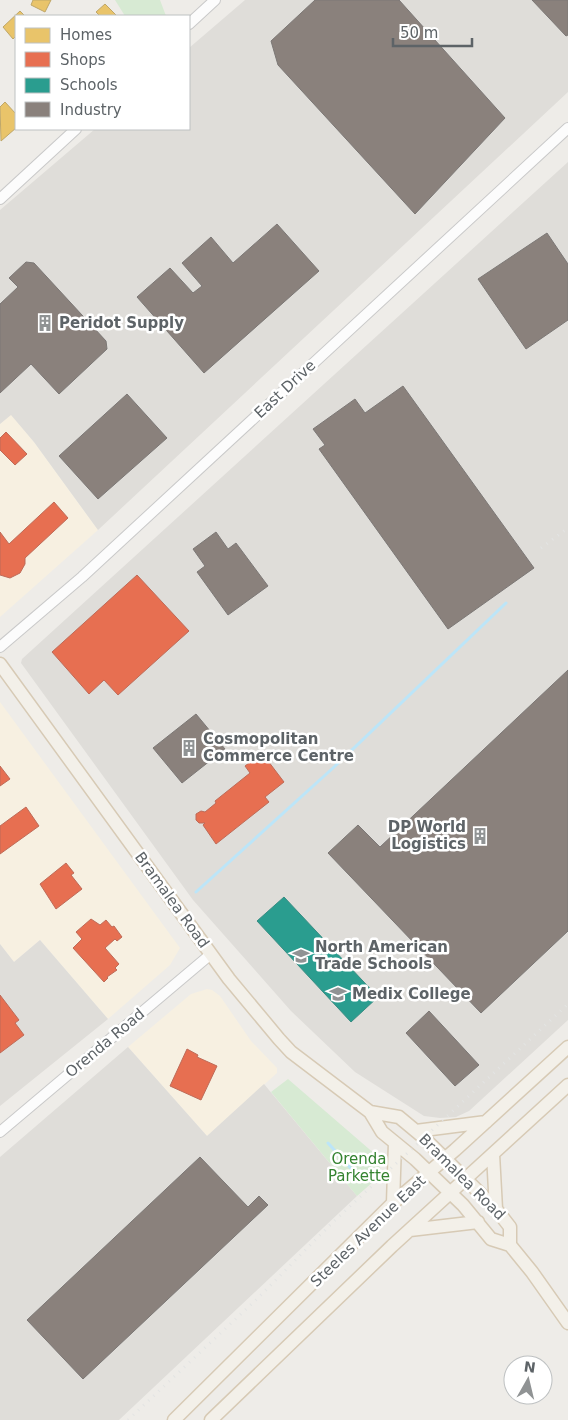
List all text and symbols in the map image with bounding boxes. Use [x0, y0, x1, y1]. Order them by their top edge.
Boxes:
legend [15, 15, 190, 130]
scale bar [393, 15, 472, 47]
text: 50 m [400, 24, 438, 42]
text: Homes [60, 26, 112, 44]
text: Shops [60, 51, 106, 69]
text: Schools [60, 76, 118, 94]
text: Industry [60, 101, 122, 119]
building icon: Peridot Supply [35, 313, 55, 333]
place label: Peridot Supply [59, 314, 184, 332]
street label: East Drive [251, 356, 319, 422]
place label: Cosmopolitan Commerce Centre [203, 730, 354, 765]
building icon: Cosmopolitan Commerce Centre [179, 738, 199, 758]
place label: DP World Logistics [388, 818, 466, 853]
building icon: DP World Logistics [470, 826, 490, 846]
street label: Bramalea Road [131, 848, 213, 952]
place label: North American Trade Schools [315, 938, 448, 973]
school or university icon: North American Trade Schools [291, 946, 311, 966]
school or university icon: Medix College [328, 984, 348, 1004]
place label: Medix College [352, 985, 471, 1003]
street label: Orenda Road [62, 1005, 148, 1081]
street label: Bramalea Road [415, 1130, 509, 1224]
park label: Orenda Parkette [328, 1150, 390, 1185]
street label: Steeles Avenue East [307, 1171, 429, 1291]
north arrow [503, 1355, 553, 1405]
text: N [523, 1358, 537, 1376]

